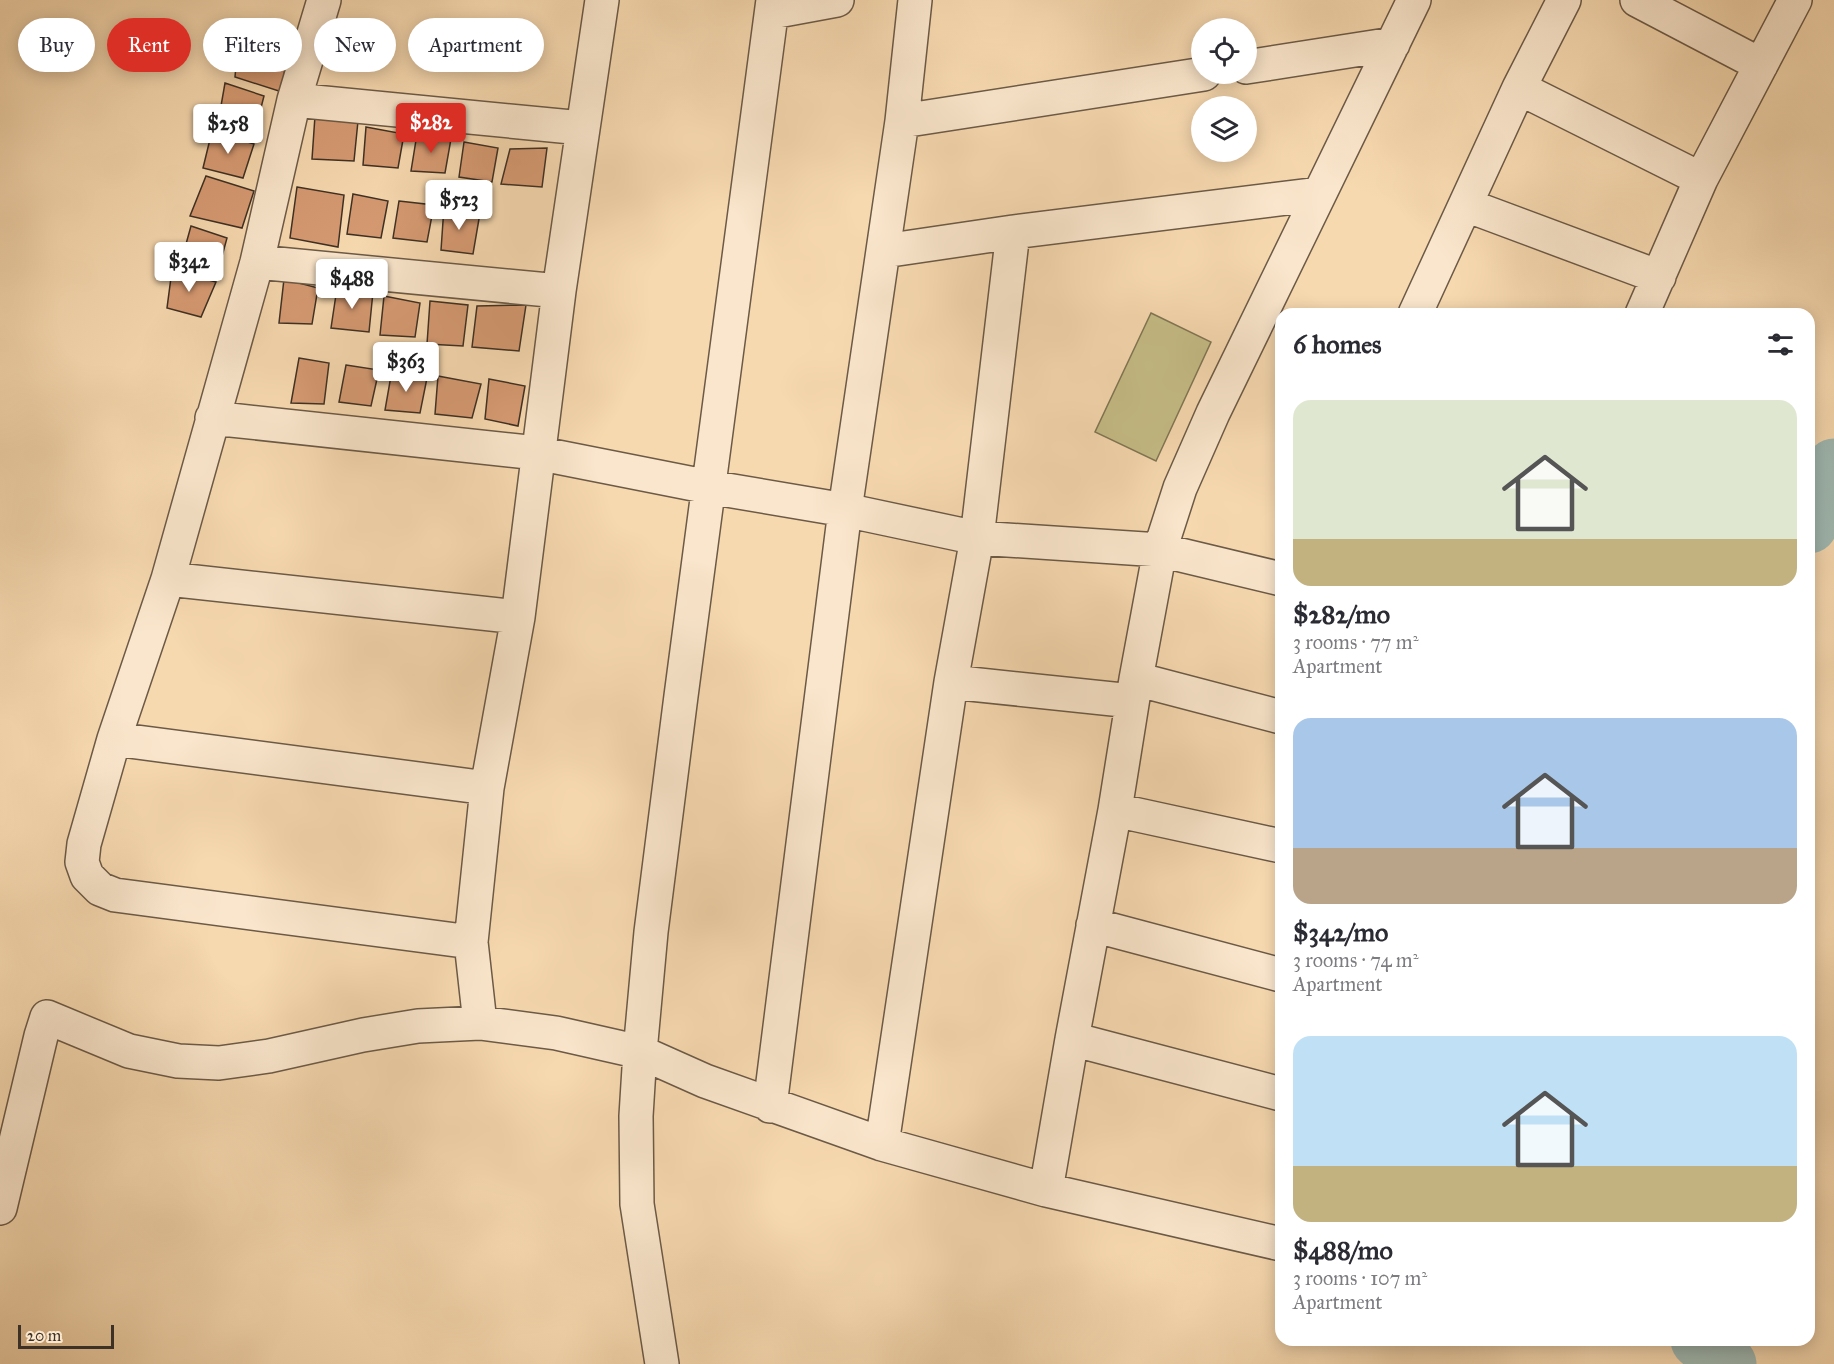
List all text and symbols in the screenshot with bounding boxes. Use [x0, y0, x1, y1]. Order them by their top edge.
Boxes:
chip: Buy [18, 18, 95, 72]
chip: Rent [107, 18, 191, 72]
chip: Filters [203, 18, 302, 72]
chip: New [314, 18, 396, 72]
chip: Apartment [408, 18, 544, 72]
map controls [1191, 18, 1257, 162]
button: locate [1191, 18, 1257, 84]
button: layers [1191, 96, 1257, 162]
pin: $282 [395, 103, 467, 154]
pin: $258 [192, 104, 264, 155]
text: $282 [410, 110, 452, 134]
text: $258 [207, 111, 249, 135]
pin: $523 [423, 180, 495, 231]
text: $523 [439, 187, 479, 211]
pin: $342 [153, 242, 225, 293]
text: $342 [168, 249, 210, 273]
pin: $488 [316, 259, 388, 310]
text: $488 [330, 266, 374, 290]
text: 6 homes [1293, 328, 1382, 360]
icon: filters [1764, 328, 1797, 361]
pin: $363 [370, 342, 442, 393]
text: $363 [387, 349, 425, 373]
icon: home [1491, 439, 1599, 547]
text: $282/mo [1293, 598, 1390, 630]
text: 3 rooms · 77 m² [1293, 630, 1418, 654]
text: Apartment [1293, 654, 1382, 678]
icon: home [1491, 757, 1599, 865]
text: $342/mo [1293, 916, 1388, 948]
text: 3 rooms · 74 m² [1293, 948, 1418, 972]
text: Apartment [1293, 972, 1382, 996]
icon: home [1491, 1075, 1599, 1183]
text: $488/mo [1293, 1234, 1393, 1266]
text: 3 rooms · 107 m² [1293, 1266, 1427, 1290]
text: Apartment [1293, 1290, 1382, 1314]
scale bar [18, 1322, 114, 1350]
text: 20 m [27, 1326, 61, 1345]

